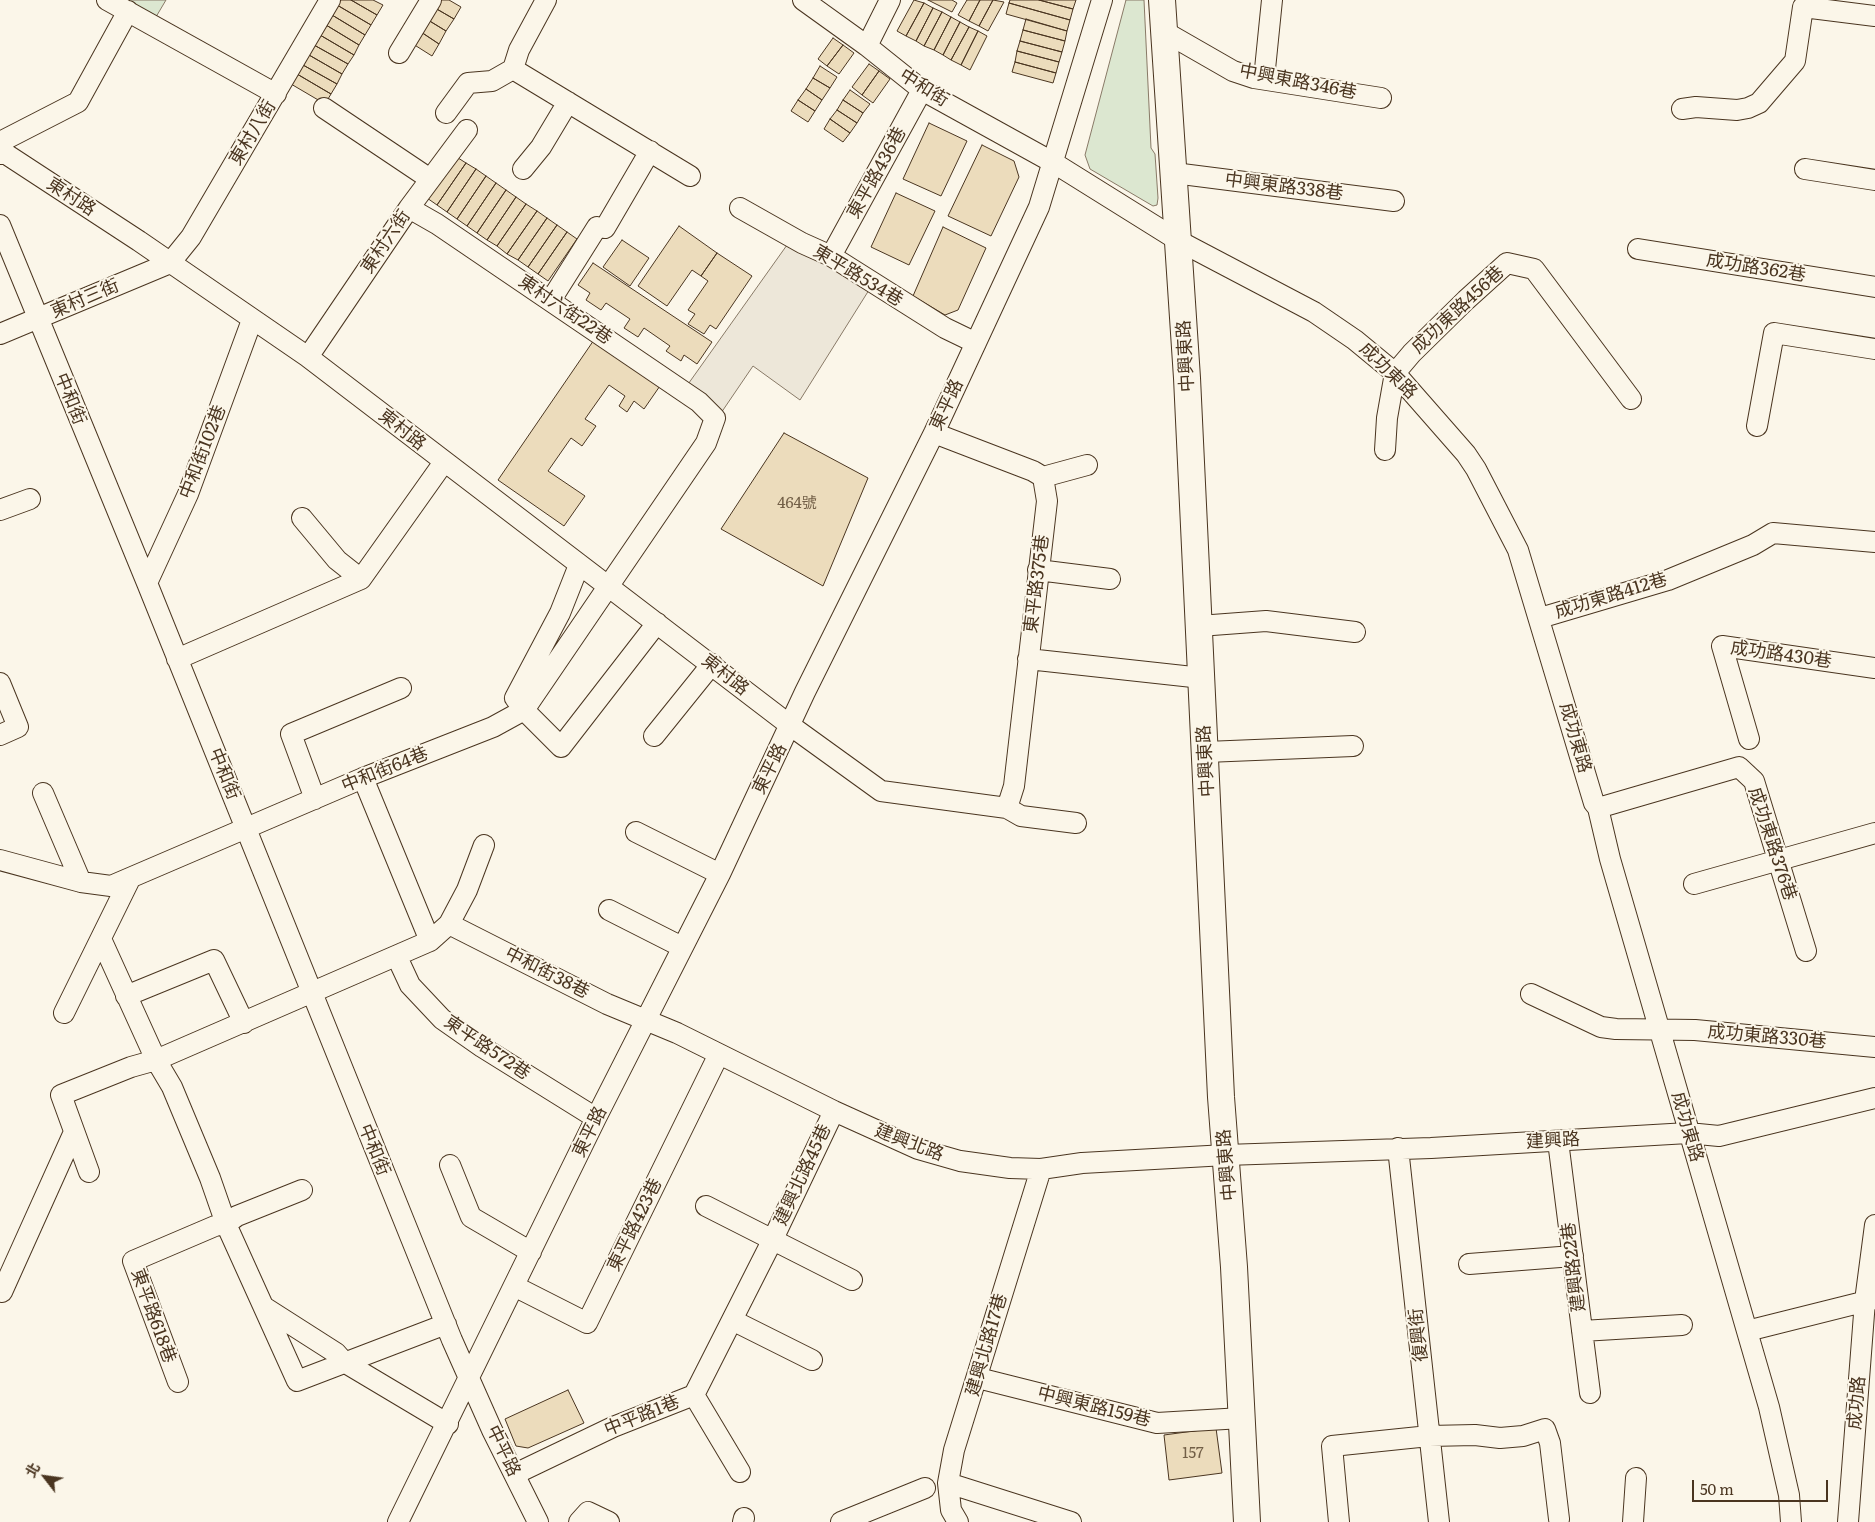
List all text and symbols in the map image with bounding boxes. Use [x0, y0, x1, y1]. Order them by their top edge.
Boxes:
street label: 中興東路346巷 [1237, 60, 1359, 104]
street label: 中和街 [895, 65, 953, 111]
street label: 東村八街 [225, 97, 281, 169]
street label: 東平路436巷 [843, 123, 911, 223]
street label: 中興東路338巷 [1224, 169, 1344, 205]
street label: 東村路 [42, 173, 100, 221]
street label: 東村六街 [357, 206, 415, 278]
street label: 東平路534巷 [809, 241, 907, 311]
street label: 成功路362巷 [1705, 249, 1807, 287]
street label: 成功東路456巷 [1407, 262, 1509, 358]
street label: 東村六街22巷 [514, 271, 616, 349]
street label: 東村三街 [48, 275, 122, 323]
street label: 中興東路 [1173, 319, 1199, 393]
street label: 成功東路 [1355, 338, 1421, 404]
street label: 中和街 [50, 370, 90, 428]
street label: 東平路 [926, 376, 968, 434]
street label: 中和街102巷 [175, 402, 231, 502]
street label: 東村路 [374, 405, 430, 455]
house number: 464號 [777, 495, 817, 513]
street label: 東平路375巷 [1020, 534, 1054, 634]
street label: 成功東路412巷 [1552, 569, 1670, 623]
street label: 成功路430巷 [1729, 637, 1833, 673]
street label: 東村路 [697, 650, 753, 700]
street label: 成功東路 [1555, 700, 1595, 776]
street label: 中興東路 [1193, 724, 1219, 798]
street label: 東平路 [748, 740, 792, 798]
street label: 中和街64巷 [338, 743, 432, 797]
street label: 中和街 [204, 745, 244, 803]
street label: 成功東路376巷 [1743, 785, 1801, 903]
street label: 中和街38巷 [501, 943, 593, 1003]
street label: 東平路572巷 [440, 1011, 534, 1085]
street label: 成功東路330巷 [1707, 1021, 1827, 1053]
street label: 成功東路 [1667, 1089, 1707, 1165]
street label: 東平路 [568, 1103, 612, 1161]
street label: 建興北路 [872, 1120, 946, 1166]
street label: 中和街 [354, 1121, 394, 1179]
street label: 建興北路45巷 [770, 1121, 836, 1229]
street label: 中興東路 [1213, 1128, 1241, 1202]
street label: 建興路 [1525, 1129, 1581, 1153]
street label: 東平路423巷 [603, 1175, 667, 1275]
street label: 建興路22巷 [1558, 1221, 1590, 1313]
street label: 東平路618巷 [126, 1266, 180, 1366]
street label: 建興北路17巷 [962, 1291, 1012, 1399]
street label: 復興街 [1405, 1307, 1433, 1363]
street label: 成功路 [1844, 1375, 1870, 1431]
street label: 中興東路159巷 [1035, 1383, 1153, 1431]
street label: 中平路1巷 [601, 1391, 683, 1441]
street label: 中平路 [481, 1422, 525, 1480]
house number: 157 [1182, 1445, 1204, 1463]
north arrow [20, 1452, 70, 1502]
text: 北 [20, 1458, 44, 1481]
scale bar [1695, 1470, 1831, 1502]
text: 50 m [1700, 1477, 1734, 1500]

